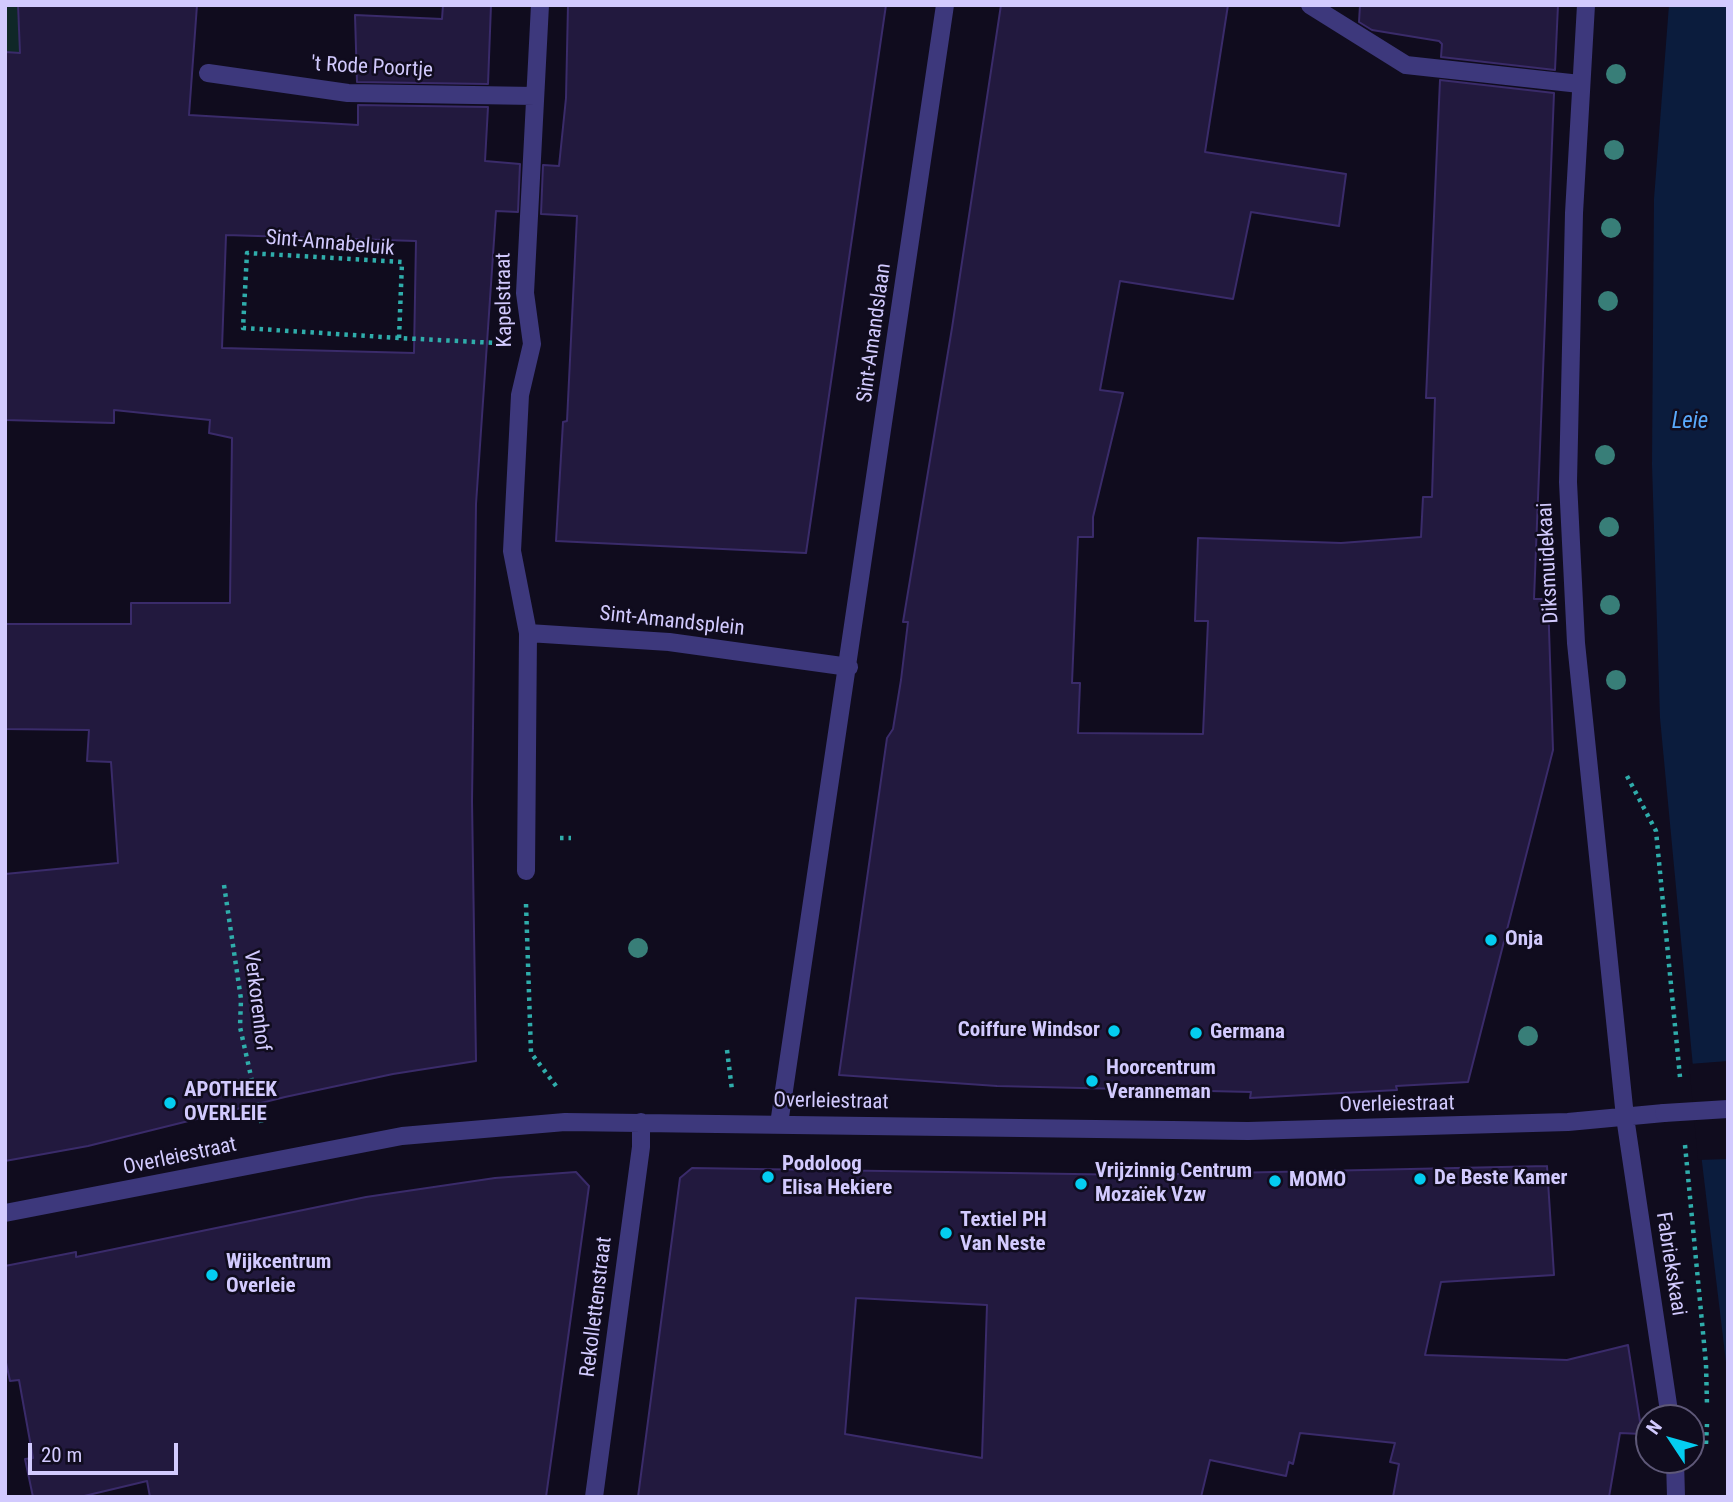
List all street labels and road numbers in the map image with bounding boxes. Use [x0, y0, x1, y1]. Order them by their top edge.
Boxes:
street label: 't Rode Poortje [311, 52, 433, 84]
street label: Sint-Annabeluik [265, 226, 395, 262]
street label: Kapelstraat [492, 252, 518, 348]
street label: Sint-Amandslaan [853, 262, 897, 404]
street label: Diksmuidekaai [1533, 502, 1565, 624]
street label: Sint-Amandsplein [598, 602, 746, 642]
street label: Verkorenhof [237, 949, 275, 1053]
street label: Overleiestraat [773, 1088, 889, 1116]
street label: Overleiestraat [1339, 1091, 1455, 1119]
street label: Overleiestraat [121, 1133, 239, 1181]
street label: Fabriekskaai [1649, 1210, 1691, 1318]
street label: Rekollettenstraat [576, 1235, 618, 1379]

